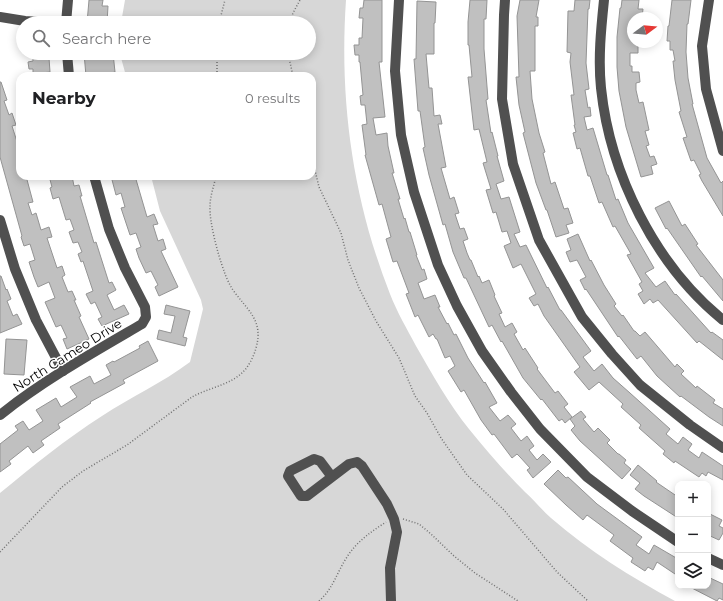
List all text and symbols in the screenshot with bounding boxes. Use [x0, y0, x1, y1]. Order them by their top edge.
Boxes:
north arrow [627, 12, 663, 48]
search box [16, 16, 316, 60]
icon: search [30, 27, 52, 49]
text: Search here [62, 29, 151, 48]
text: Nearby [32, 88, 96, 108]
text: 0 results [245, 90, 300, 106]
street label: North Cameo Drive [9, 315, 125, 395]
map controls [675, 481, 711, 589]
button: + [675, 481, 711, 517]
button: − [675, 517, 711, 553]
button: layers [675, 553, 711, 589]

